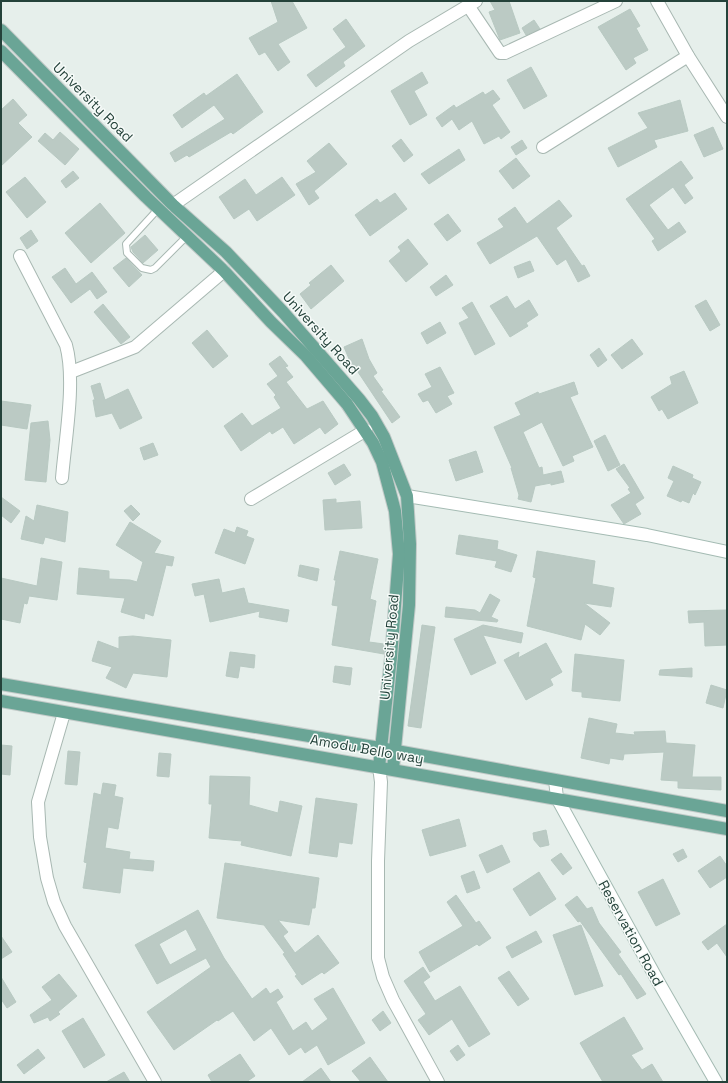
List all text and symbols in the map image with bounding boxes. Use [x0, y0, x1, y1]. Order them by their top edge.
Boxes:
street label: University Road [49, 58, 137, 146]
street label: University Road [279, 288, 363, 378]
street label: University Road [375, 594, 403, 700]
street label: Amodu Bello way [309, 730, 425, 768]
street label: Reservation Road [595, 877, 667, 989]

